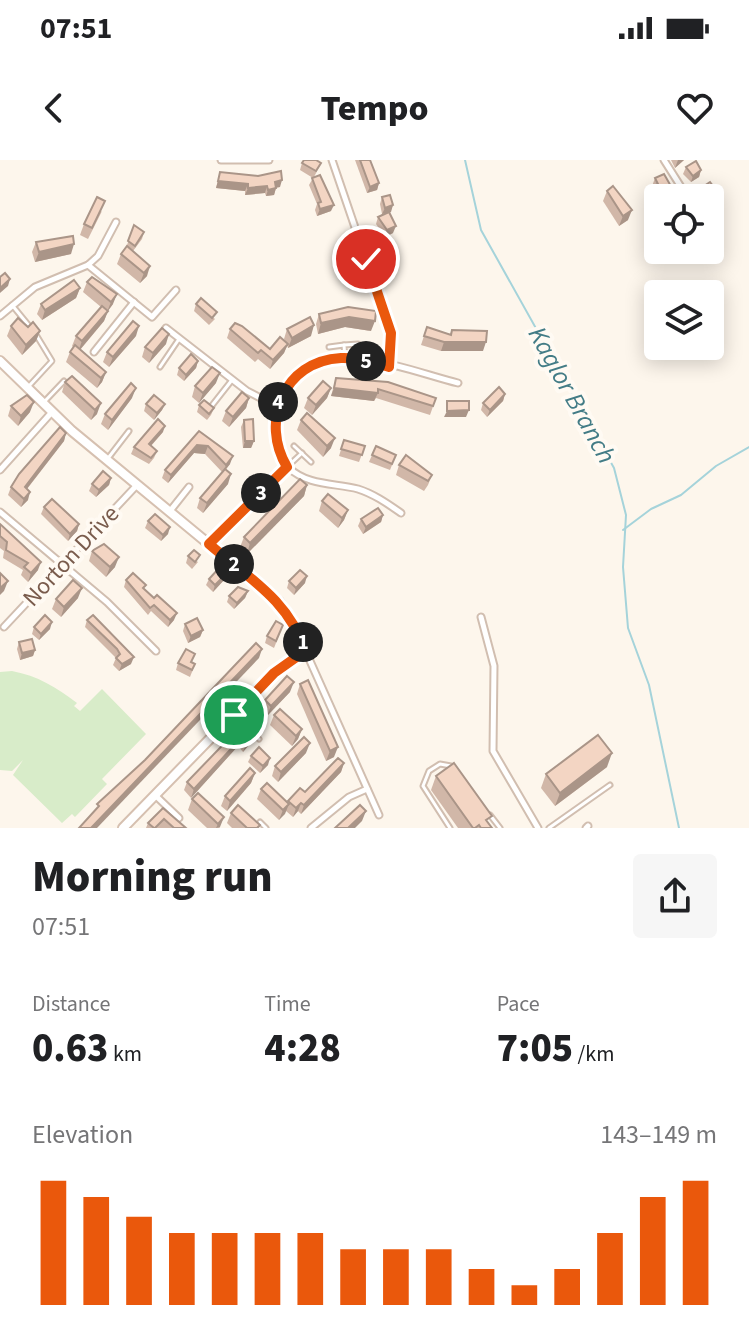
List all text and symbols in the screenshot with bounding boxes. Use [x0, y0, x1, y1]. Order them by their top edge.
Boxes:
text: 07:51 [40, 7, 112, 50]
text: Tempo [320, 83, 429, 134]
icon: back [32, 86, 76, 130]
icon: heart [673, 86, 717, 130]
map controls [644, 184, 724, 360]
button: locate [644, 184, 724, 264]
pin [332, 225, 400, 293]
icon: check [344, 237, 388, 281]
button: layers [644, 280, 724, 360]
water label: Kaglor Branch [519, 320, 625, 470]
pin: 5 [346, 341, 386, 381]
text: 5 [360, 345, 372, 377]
pin: 4 [258, 382, 298, 422]
text: 4 [272, 386, 284, 418]
pin: 3 [241, 473, 281, 513]
text: 3 [255, 477, 267, 509]
street label: Norton Drive [15, 497, 127, 615]
pin: 2 [214, 544, 254, 584]
text: 2 [228, 548, 240, 580]
pin: 1 [283, 622, 323, 662]
text: 1 [297, 626, 309, 658]
pin [200, 681, 268, 749]
icon: arrive [212, 693, 256, 737]
text: Morning run [32, 846, 273, 909]
button: share [633, 854, 717, 938]
text: 07:51 [32, 908, 90, 945]
text: Distance [32, 988, 110, 1020]
text: Time [264, 988, 311, 1020]
text: Pace [497, 988, 540, 1020]
text: 0.63 [32, 1020, 108, 1077]
text: 4:28 [264, 1020, 341, 1077]
text: 7:05 [497, 1020, 573, 1077]
text: km [108, 1038, 142, 1070]
text: /km [573, 1038, 614, 1070]
text: Elevation [32, 1116, 133, 1153]
text: 143–149 m [600, 1116, 717, 1153]

